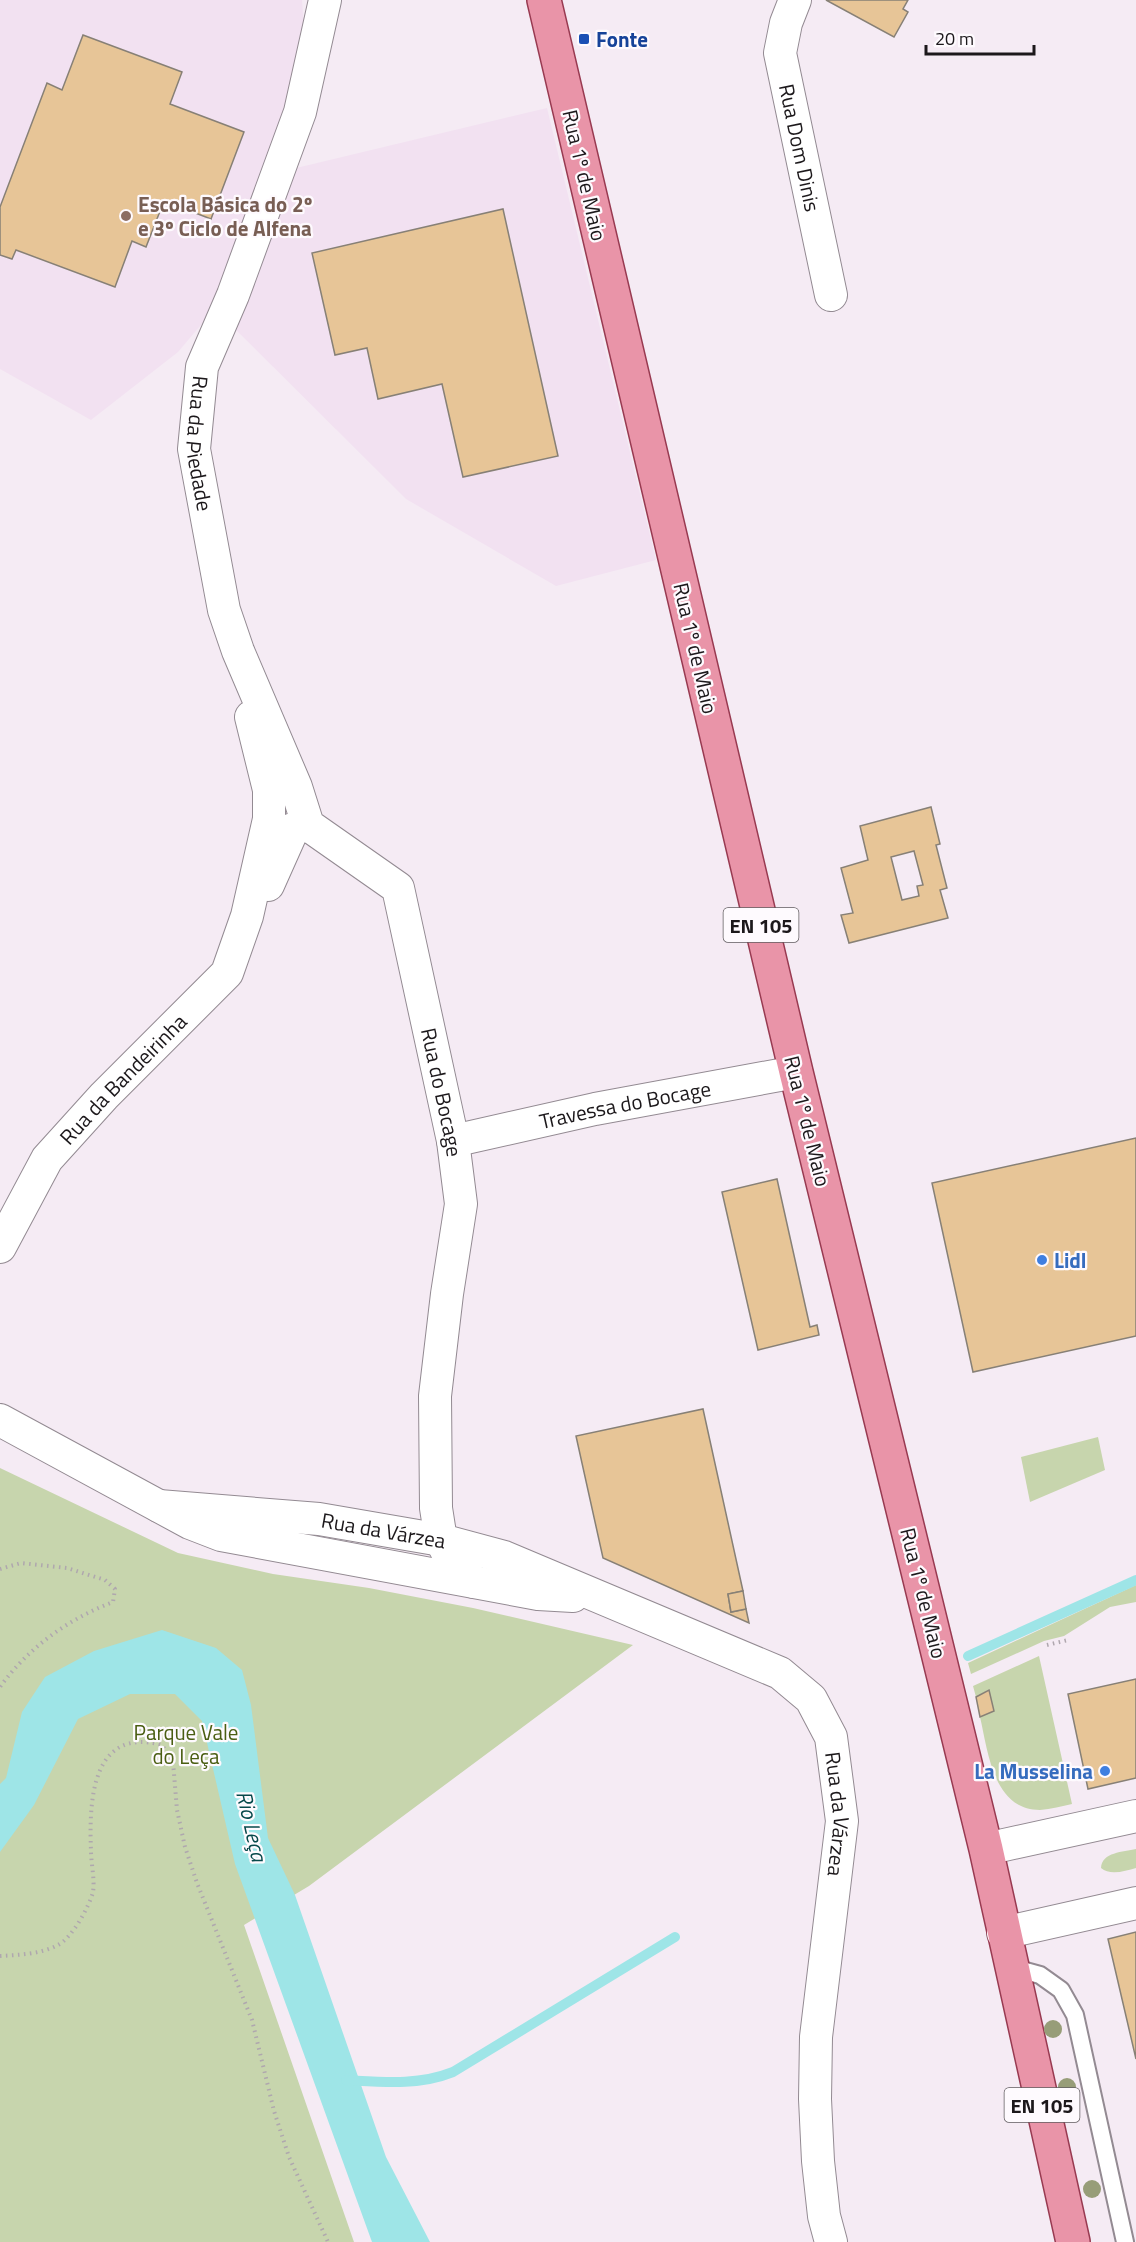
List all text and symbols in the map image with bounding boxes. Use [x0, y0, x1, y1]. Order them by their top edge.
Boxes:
scale bar [926, 18, 1034, 56]
place label: Fonte [596, 23, 648, 55]
text: 20 m [935, 25, 974, 52]
marker: Fonte [577, 32, 591, 46]
street label: Rua Dom Dinis [771, 81, 829, 214]
street label: Rua 1º de Maio [554, 106, 616, 244]
place label: Escola Básica do 2º e 3º Ciclo de Alfena [138, 188, 313, 244]
marker: Escola Básica do 2º e 3º Ciclo de Alfena [119, 209, 133, 223]
street label: Rua da Piedade [178, 374, 221, 514]
street label: Rua 1º de Maio [665, 579, 727, 717]
road number: EN 105 [724, 908, 798, 942]
street label: Rua da Bandeirinha [52, 1006, 194, 1152]
street label: Rua do Bocage [413, 1025, 471, 1158]
street label: Rua 1º de Maio [776, 1052, 840, 1190]
street label: Travessa do Bocage [536, 1072, 713, 1137]
place label: Lidl [1054, 1244, 1087, 1276]
marker: Lidl [1035, 1253, 1049, 1267]
street label: Rua da Várzea [319, 1504, 449, 1557]
street label: Rua 1º de Maio [892, 1524, 956, 1662]
park label: Parque Vale do Leça [134, 1716, 238, 1772]
street label: Rua da Várzea [817, 1750, 858, 1879]
place label: La Musselina [974, 1755, 1093, 1787]
marker: La Musselina [1098, 1764, 1112, 1778]
water label: Rio Leça [227, 1787, 277, 1867]
road number: EN 105 [1004, 2088, 1080, 2122]

